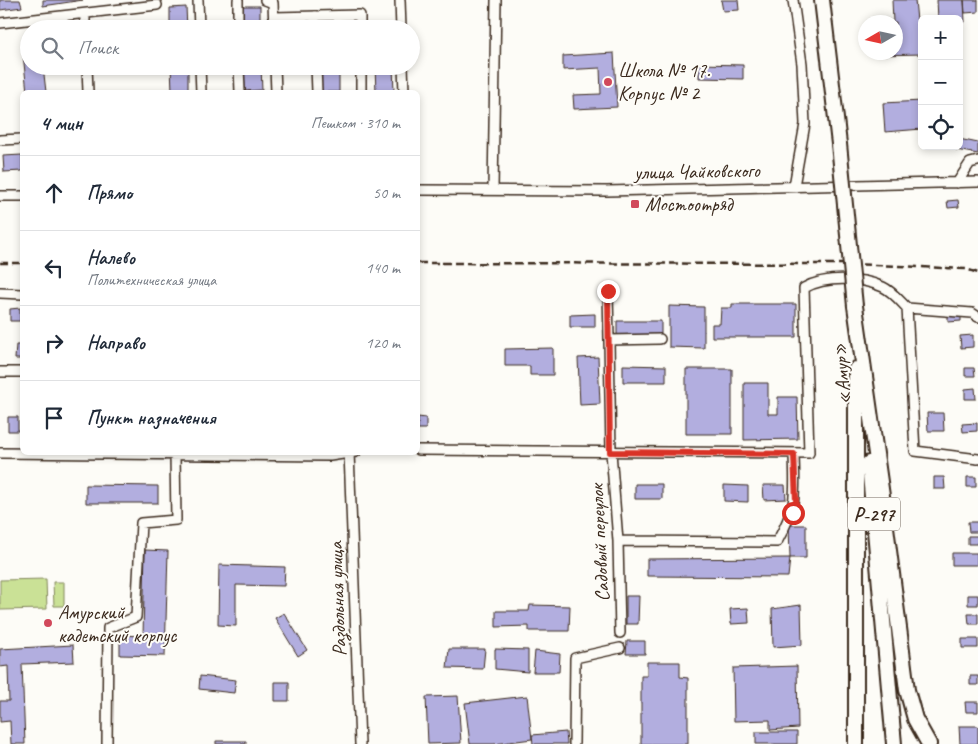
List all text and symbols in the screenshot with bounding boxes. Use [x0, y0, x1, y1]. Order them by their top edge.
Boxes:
north arrow [858, 15, 903, 60]
map controls [918, 15, 963, 150]
button: + [918, 15, 963, 60]
search box [20, 20, 420, 75]
icon: search [38, 34, 66, 62]
text: Поиск [78, 36, 118, 60]
place label: Школа № 17. Корпус № 2 [618, 58, 710, 106]
button: − [918, 60, 963, 105]
marker: Школа № 17. Корпус № 2 [602, 76, 614, 88]
button: locate [918, 105, 963, 150]
text: 4 мин [40, 110, 83, 136]
text: Пешком · 310 m [311, 113, 400, 133]
street label: улица Чайковского [633, 158, 761, 185]
icon: ahead [40, 179, 68, 207]
text: Прямо [87, 181, 132, 205]
text: 50 m [373, 183, 400, 203]
place label: Мостоотряд [645, 192, 734, 217]
marker: Мостоотряд [629, 198, 641, 210]
text: Налево [87, 246, 135, 270]
icon: left [40, 254, 68, 282]
text: 140 m [366, 258, 400, 278]
text: Политехническая улица [87, 270, 216, 290]
route end [597, 280, 620, 303]
icon: right [40, 329, 68, 357]
text: Направо [87, 331, 145, 355]
text: 120 m [366, 333, 400, 353]
street label: «Амур» [826, 342, 857, 406]
icon: arrive [40, 404, 68, 432]
text: Пункт назначения [87, 406, 216, 430]
street label: Садовый переулок [584, 482, 615, 602]
road number: Р-297 [848, 498, 900, 530]
route start [782, 502, 805, 525]
street label: Раздольная улица [323, 540, 353, 657]
place label: Амурский кадетский корпус [58, 600, 177, 648]
marker: Амурский кадетский корпус [42, 617, 54, 629]

